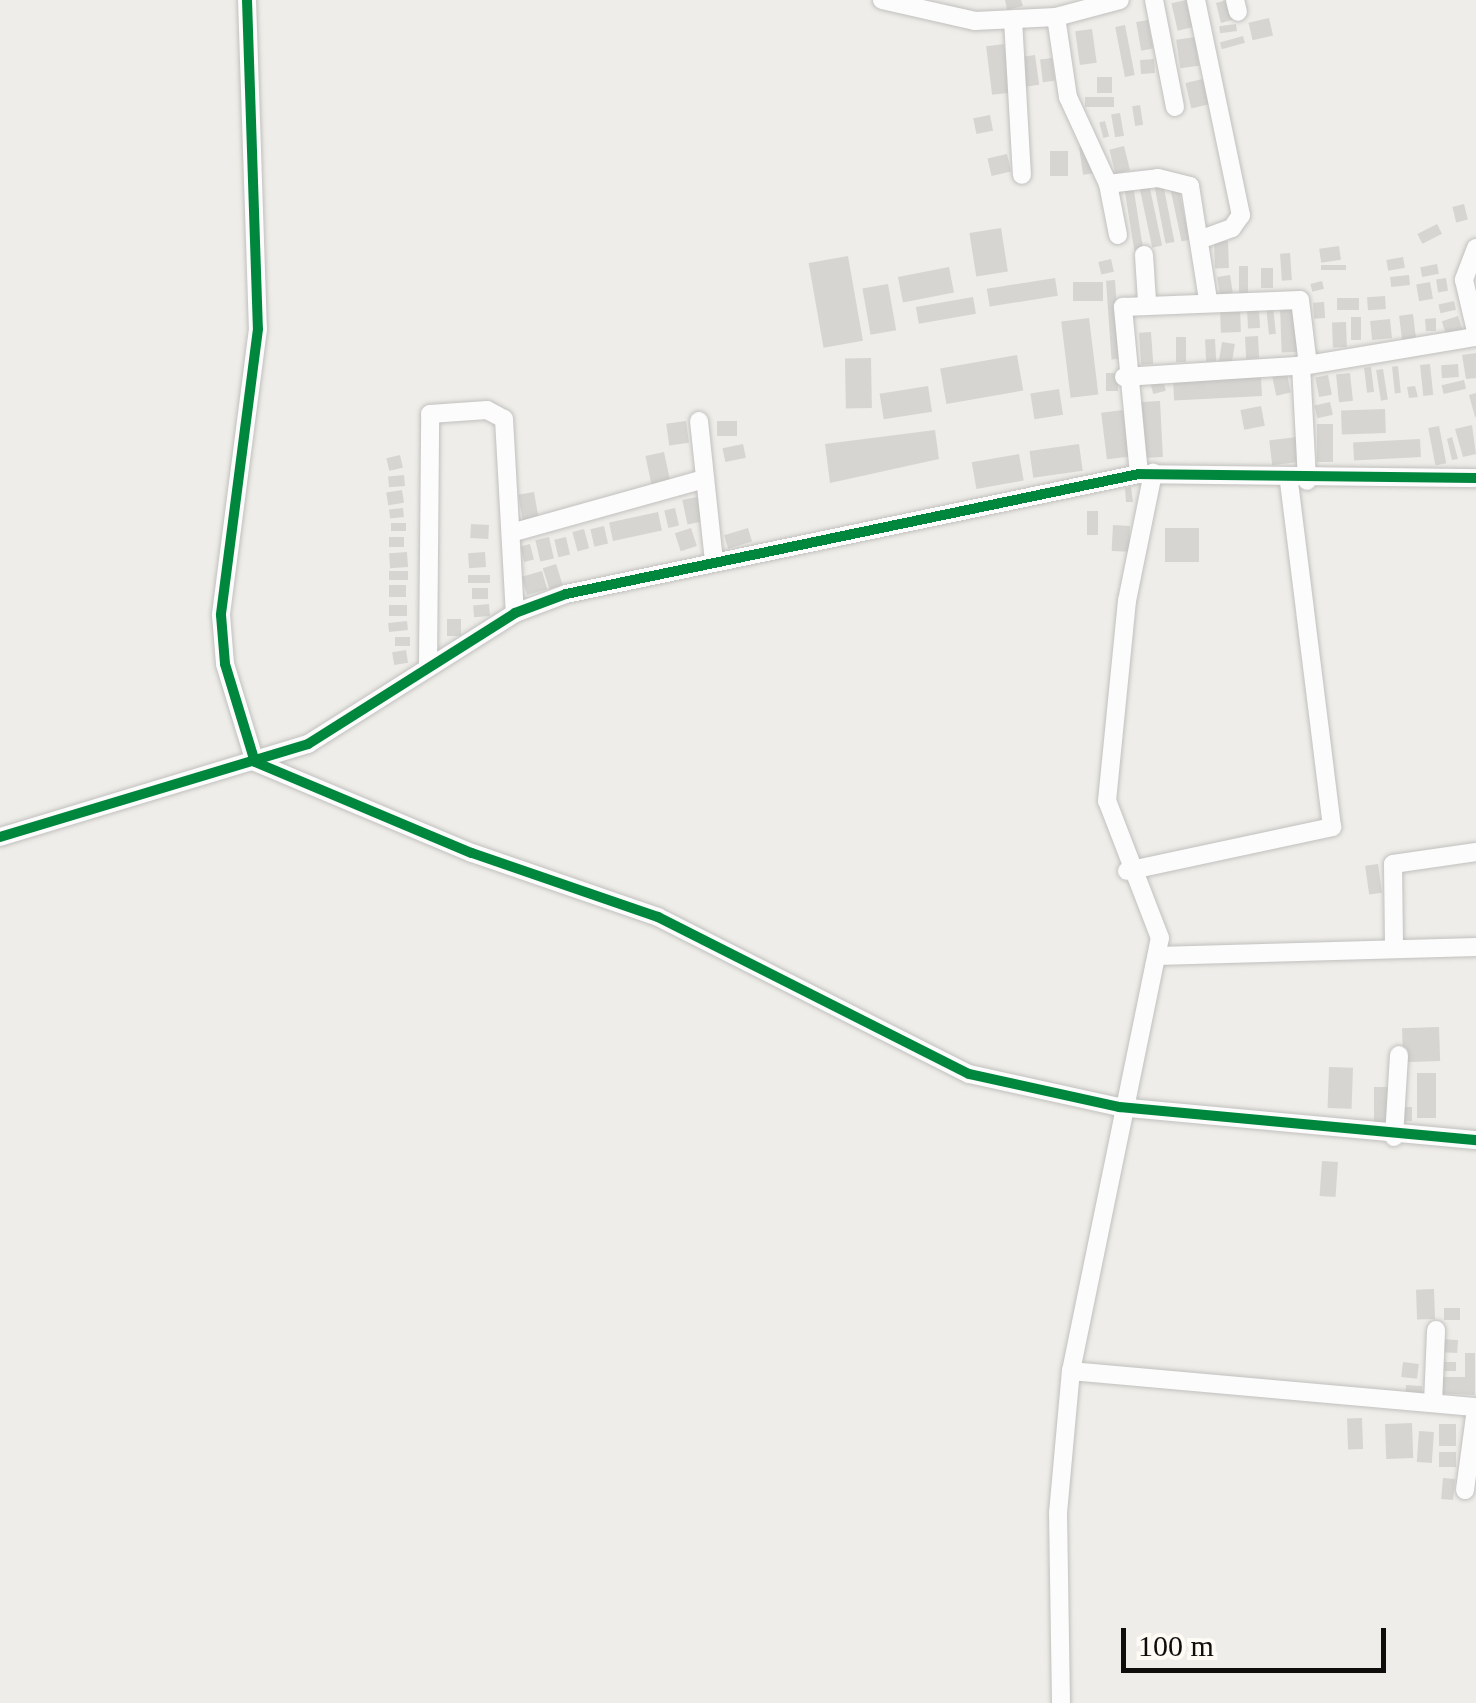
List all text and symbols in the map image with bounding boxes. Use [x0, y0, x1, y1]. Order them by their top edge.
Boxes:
scale bar [1126, 1608, 1391, 1670]
text: 100 m [1138, 1629, 1214, 1662]

